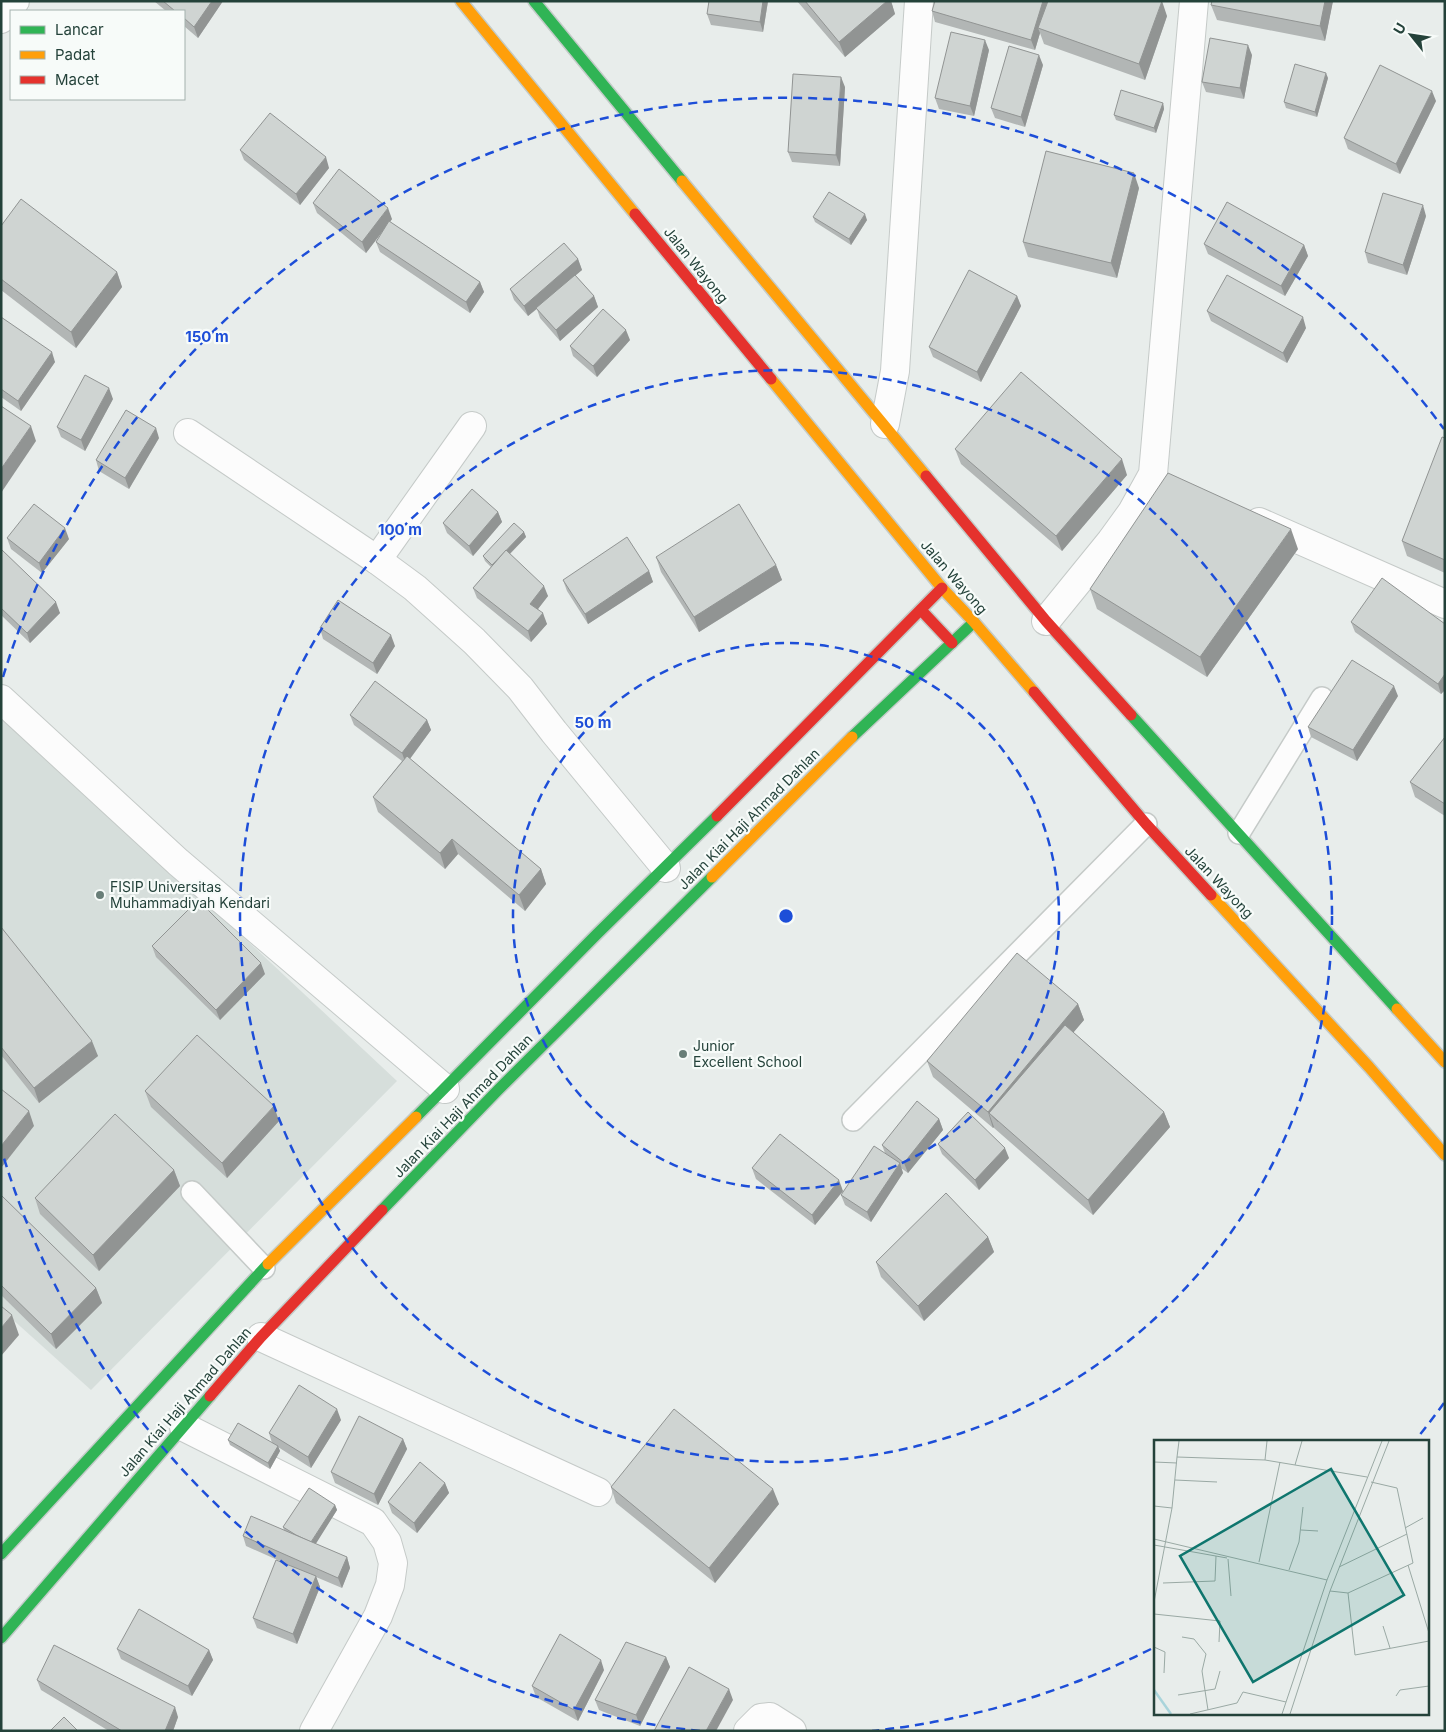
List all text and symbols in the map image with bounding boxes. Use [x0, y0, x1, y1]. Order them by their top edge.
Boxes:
legend [10, 10, 185, 100]
north arrow [1386, 10, 1436, 60]
text: Lancar [55, 20, 104, 39]
text: U [1389, 20, 1409, 37]
text: Padat [55, 45, 96, 64]
text: Macet [55, 70, 99, 89]
street label: Jalan Wayong [661, 223, 732, 306]
text: 150 m [185, 327, 229, 346]
text: 100 m [378, 520, 422, 539]
street label: Jalan Wayong [917, 536, 991, 617]
text: 50 m [575, 713, 611, 732]
street label: Jalan Kiai Haji Ahmad Dahlan [674, 744, 823, 893]
street label: Jalan Wayong [1181, 842, 1257, 921]
place label: FISIP Universitas Muhammadiyah Kendari [110, 878, 270, 911]
marker: FISIP Universitas Muhammadiyah Kendari [94, 889, 106, 901]
centre of rings [777, 907, 795, 925]
street label: Jalan Kiai Haji Ahmad Dahlan [390, 1030, 536, 1181]
place label: Junior Excellent School [693, 1037, 802, 1070]
marker: Junior Excellent School [677, 1048, 689, 1060]
street label: Jalan Kiai Haji Ahmad Dahlan [115, 1323, 254, 1480]
inset map [1154, 1440, 1428, 1714]

